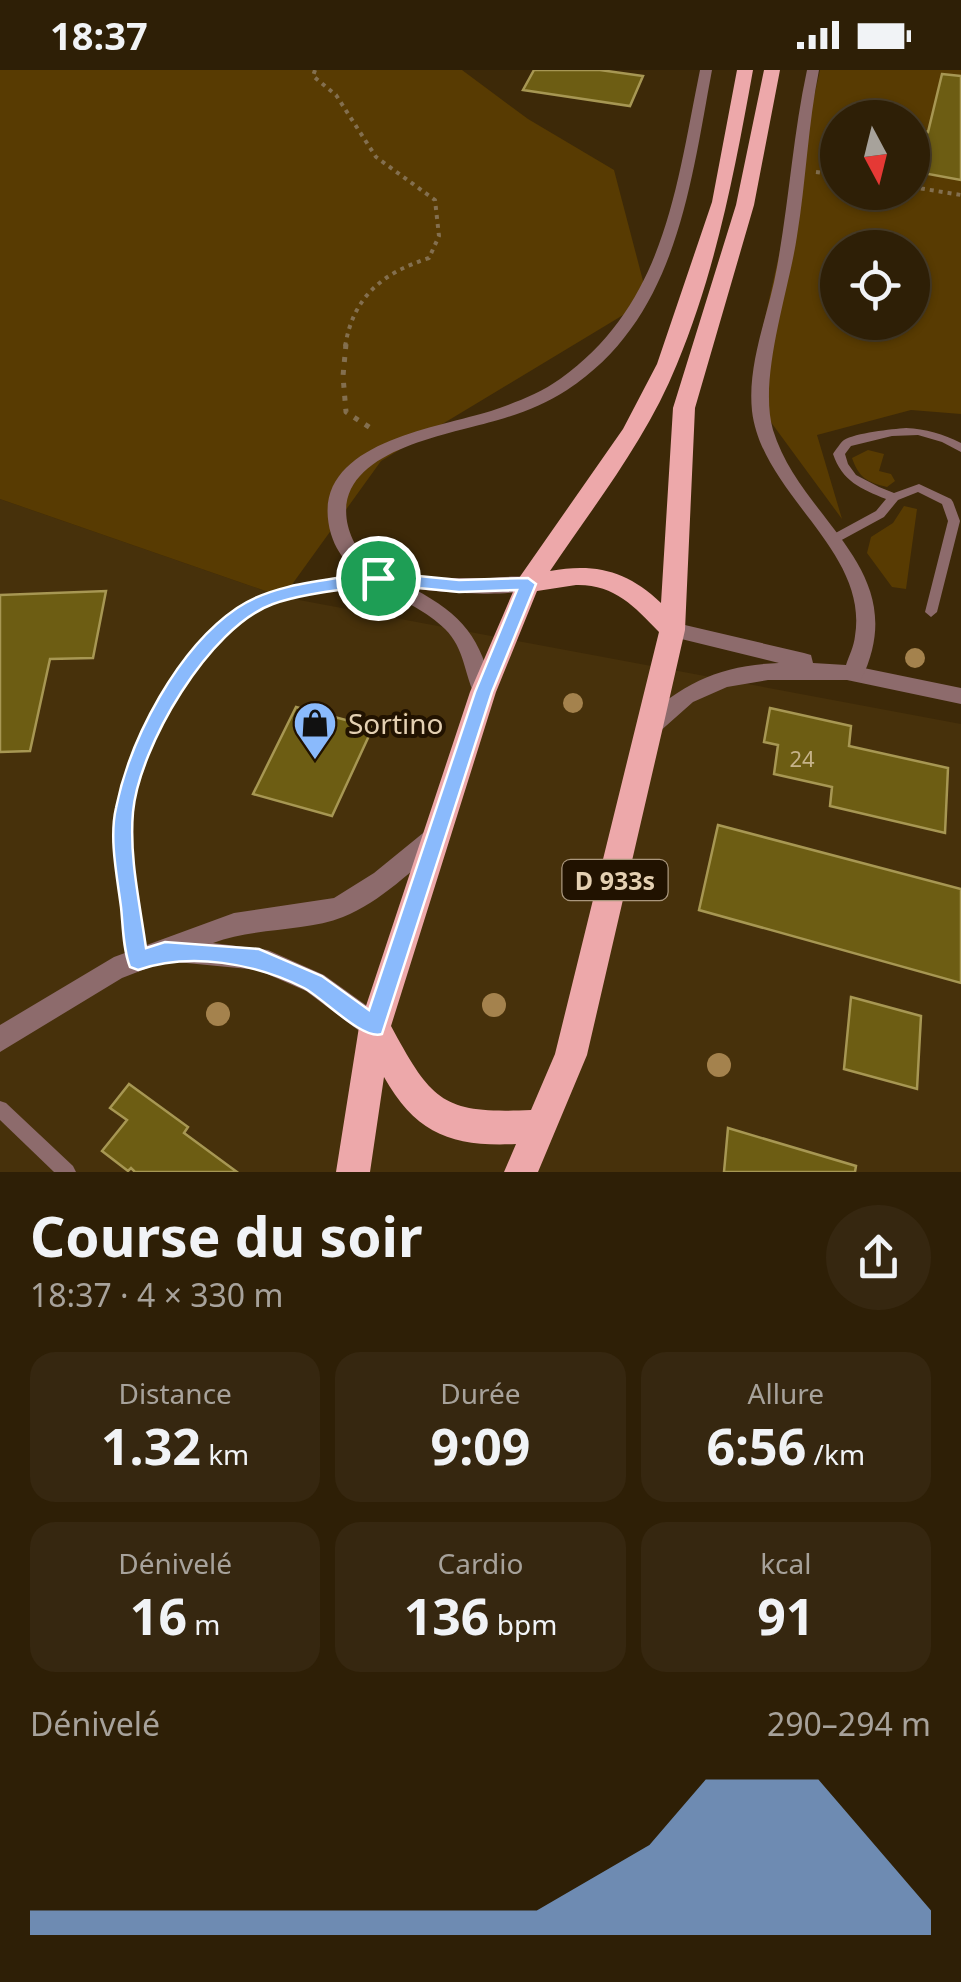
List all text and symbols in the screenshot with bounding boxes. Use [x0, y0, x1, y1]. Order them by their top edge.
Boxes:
text: 18:37 [50, 9, 148, 61]
north arrow [820, 100, 930, 210]
map controls [820, 100, 930, 340]
button: locate [820, 230, 930, 340]
pin [336, 536, 421, 621]
icon: arrive [351, 551, 406, 606]
shop icon: Sortino [292, 700, 338, 761]
place label: Sortino [348, 704, 443, 742]
house number: 24 [789, 743, 815, 773]
road number: D 933s [562, 860, 668, 900]
text: Course du soir [30, 1198, 423, 1273]
button: share [826, 1205, 931, 1310]
text: 18:37 · 4 × 330 m [30, 1273, 283, 1316]
text: Distance [118, 1374, 232, 1412]
text: Durée [440, 1374, 521, 1412]
text: Allure [748, 1374, 824, 1412]
text: 1.32 [101, 1412, 201, 1480]
text: 9:09 [431, 1412, 530, 1480]
text: 6:56 [706, 1412, 806, 1480]
text: km [201, 1435, 249, 1473]
text: /km [806, 1435, 865, 1473]
text: Dénivelé [118, 1544, 232, 1582]
text: Cardio [438, 1544, 523, 1582]
text: kcal [760, 1544, 811, 1582]
text: 16 [130, 1582, 187, 1650]
text: 136 [404, 1582, 489, 1650]
text: 91 [757, 1582, 814, 1650]
text: m [187, 1605, 221, 1643]
text: bpm [489, 1605, 557, 1643]
text: Dénivelé [30, 1702, 160, 1745]
text: 290–294 m [767, 1702, 931, 1745]

